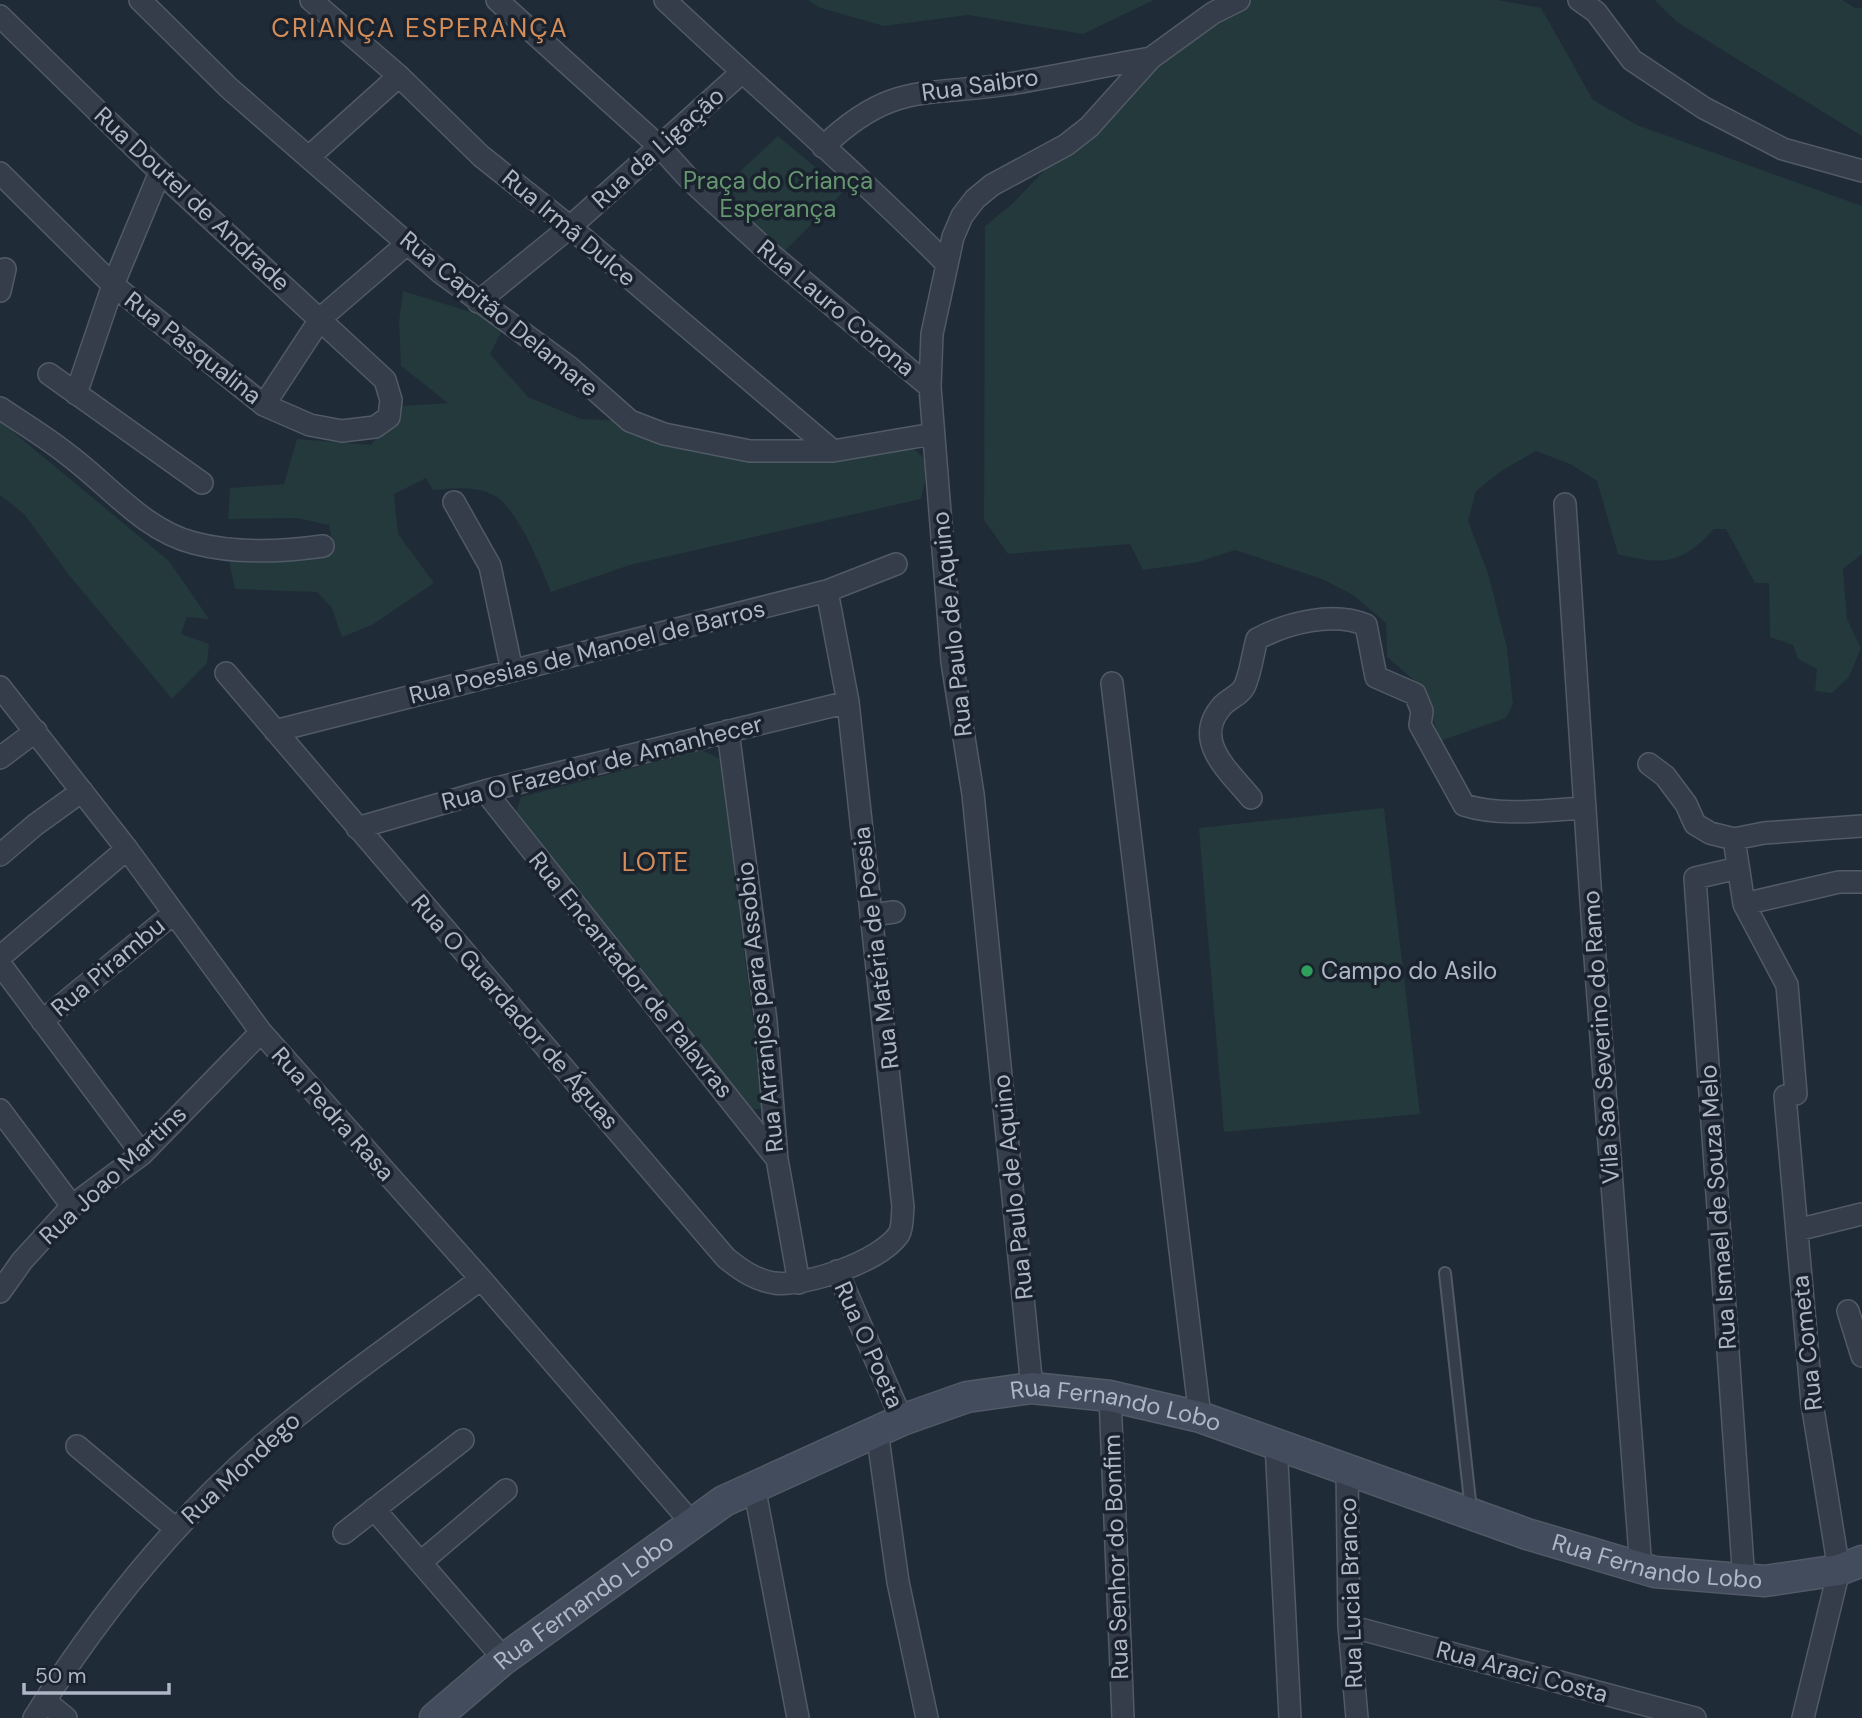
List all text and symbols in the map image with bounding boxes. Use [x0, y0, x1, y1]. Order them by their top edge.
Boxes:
district label: CRIANÇA ESPERANÇA [271, 11, 569, 45]
street label: Rua Saibro [919, 61, 1040, 108]
street label: Rua da Ligação [585, 80, 730, 215]
street label: Rua Doutel de Andrade [88, 100, 297, 298]
street label: Rua Irmã Dulce [496, 162, 643, 293]
park label: Praça do Criança Esperança [683, 165, 873, 224]
street label: Rua Capitão Delamare [394, 224, 605, 403]
street label: Rua Lauro Corona [751, 232, 922, 383]
street label: Rua Pasqualina [118, 284, 268, 411]
street label: Rua Paulo de Aquino [924, 510, 979, 738]
street label: Rua Poesias de Manoel de Barros [406, 592, 768, 711]
street label: Rua O Fazedor de Amanhecer [438, 708, 766, 817]
street label: Rua Matéria de Poesia [845, 825, 906, 1071]
street label: Rua Encantador de Palavras [522, 845, 740, 1104]
district label: LOTE [622, 845, 690, 879]
street label: Rua Arranjos para Assobio [729, 860, 790, 1154]
street label: Rua O Guardador de Águas [405, 888, 626, 1136]
street label: Vila Sao Severino do Ramo [1575, 889, 1626, 1185]
street label: Rua Pirambu [44, 910, 171, 1023]
place label: Campo do Asilo [1321, 955, 1497, 986]
marker: Campo do Asilo [1299, 963, 1315, 979]
street label: Rua Pedra Rasa [265, 1040, 402, 1187]
street label: Rua Ismael de Souza Melo [1692, 1063, 1743, 1351]
street label: Rua Paulo de Aquino [985, 1073, 1040, 1301]
street label: Rua Joao Martins [32, 1098, 193, 1251]
street label: Rua Cometa [1784, 1274, 1829, 1412]
street label: Rua O Poeta [828, 1277, 911, 1413]
street label: Rua Fernando Lobo [1008, 1371, 1226, 1438]
street label: Rua Mondego [175, 1405, 307, 1531]
street label: Rua Senhor do Bonfim [1096, 1434, 1135, 1680]
street label: Rua Lucia Branco [1332, 1497, 1369, 1689]
street label: Rua Fernando Lobo [487, 1526, 680, 1676]
street label: Rua Fernando Lobo [1549, 1526, 1764, 1596]
street label: Rua Araci Costa [1433, 1634, 1611, 1709]
scale bar [24, 1652, 170, 1696]
text: 50 m [35, 1662, 86, 1690]

